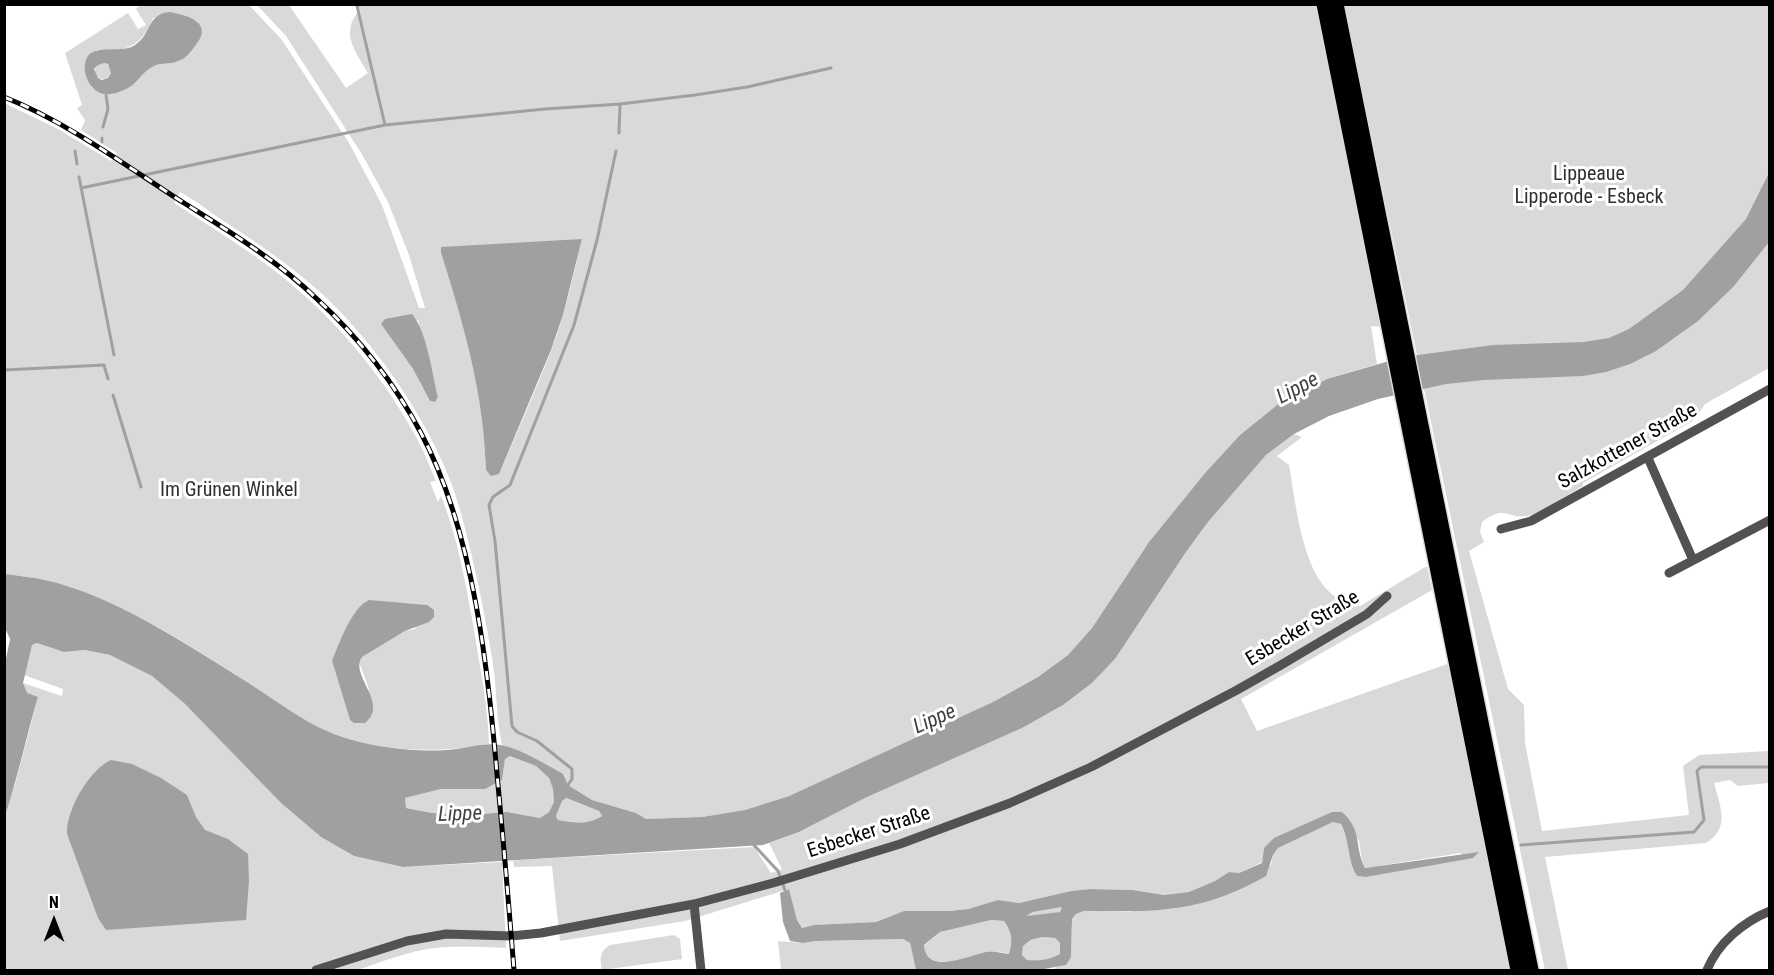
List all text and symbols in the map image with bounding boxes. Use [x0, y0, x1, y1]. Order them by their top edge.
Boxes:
park label: Lippeaue Lipperode - Esbeck [1514, 163, 1664, 210]
water label: Lippe [1273, 368, 1323, 410]
street label: Salzkottener Straße [1555, 399, 1701, 495]
park label: Im Grünen Winkel [160, 479, 298, 503]
street label: Esbecker Straße [1242, 586, 1364, 672]
water label: Lippe [910, 700, 960, 740]
water label: Lippe [438, 802, 482, 828]
street label: Esbecker Straße [805, 802, 933, 864]
north arrow [24, 891, 84, 951]
text: N [49, 893, 59, 912]

